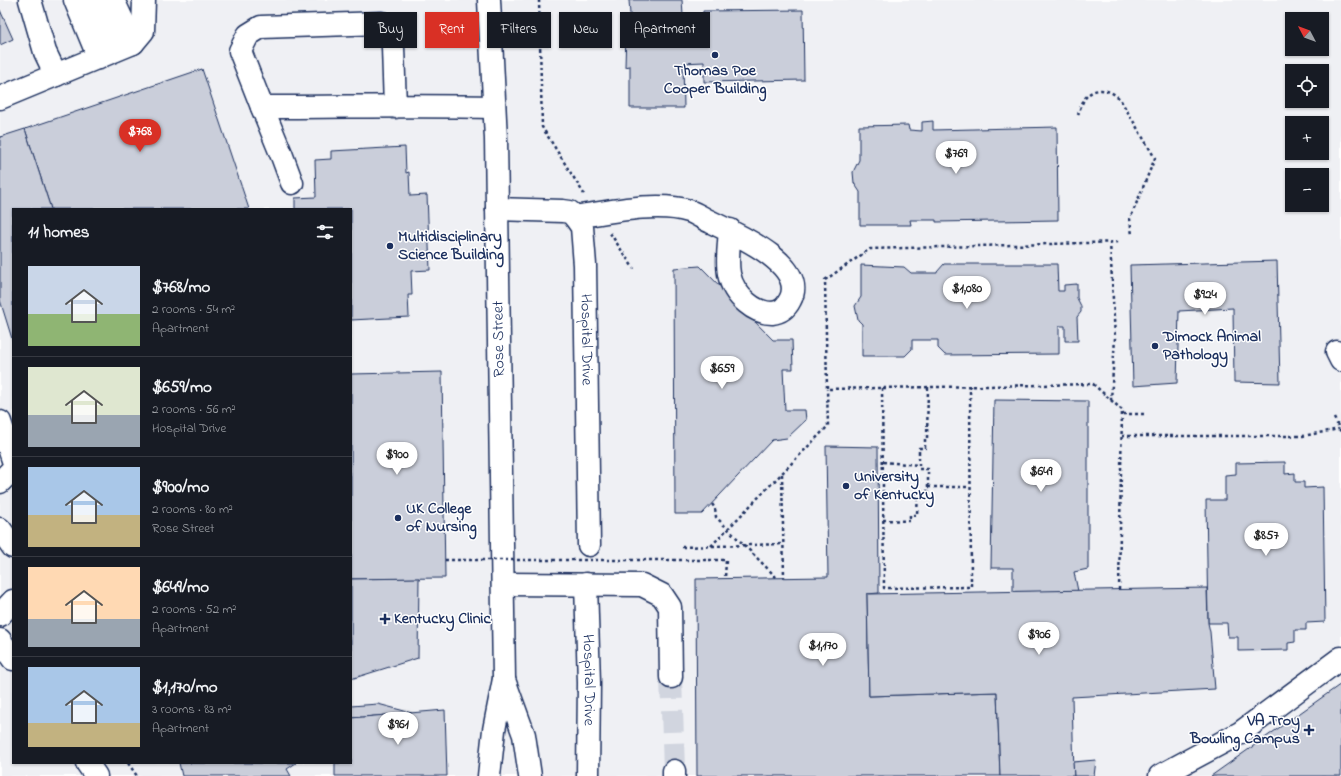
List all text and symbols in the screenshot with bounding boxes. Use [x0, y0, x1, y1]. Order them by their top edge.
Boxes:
chip: Buy [364, 12, 417, 48]
chip: Rent [425, 12, 479, 48]
chip: Filters [487, 12, 551, 48]
chip: New [559, 12, 612, 48]
chip: Apartment [620, 12, 710, 48]
north arrow [1285, 12, 1329, 56]
map controls [1285, 12, 1329, 212]
marker: Thomas Poe Cooper Building [710, 50, 720, 60]
place label: Thomas Poe Cooper Building [664, 59, 766, 102]
button: locate [1285, 64, 1329, 108]
button: + [1285, 116, 1329, 160]
pin: $768 [116, 119, 164, 153]
text: $768 [128, 122, 152, 141]
pin: $769 [932, 141, 980, 175]
text: $769 [945, 144, 967, 163]
button: − [1285, 168, 1329, 212]
text: 11 homes [28, 220, 89, 245]
icon: filters [314, 221, 336, 243]
place label: Multidisciplinary Science Building [398, 225, 504, 268]
marker: Multidisciplinary Science Building [385, 241, 395, 251]
text: $768/mo [152, 275, 210, 300]
pin: $1,080 [934, 276, 1000, 310]
text: $1,080 [952, 279, 982, 298]
icon: home [60, 282, 108, 330]
pin: $924 [1181, 282, 1229, 316]
text: $924 [1193, 285, 1217, 304]
street label: Hospital Drive [573, 294, 599, 386]
text: 2 rooms · 54 m² [152, 300, 235, 319]
street label: Rose Street [486, 300, 512, 378]
text: Apartment [152, 319, 209, 338]
place label: Dimock Animal Pathology [1162, 325, 1261, 368]
marker: Dimock Animal Pathology [1150, 341, 1160, 351]
pin: $659 [698, 356, 746, 390]
text: $659 [710, 359, 734, 378]
text: $659/mo [152, 375, 212, 400]
icon: home [60, 383, 108, 431]
text: 2 rooms · 56 m² [152, 400, 236, 419]
text: Hospital Drive [152, 419, 226, 438]
pin: $900 [373, 442, 421, 476]
text: $900 [385, 445, 409, 464]
pin: $649 [1017, 459, 1065, 493]
text: $649 [1030, 462, 1052, 481]
place label: University of Kentucky [854, 465, 934, 508]
text: $900/mo [152, 475, 209, 500]
marker: University of Kentucky [841, 481, 851, 491]
icon: home [60, 483, 108, 531]
place label: UK College of Nursing [406, 497, 477, 540]
text: 2 rooms · 80 m² [152, 500, 233, 519]
marker: UK College of Nursing [393, 513, 403, 523]
text: Rose Street [152, 519, 214, 538]
pin: $857 [1242, 523, 1290, 557]
text: $857 [1253, 526, 1279, 545]
text: $649/mo [152, 575, 209, 600]
icon: home [60, 583, 108, 631]
text: 2 rooms · 52 m² [152, 600, 236, 619]
place label: Kentucky Clinic [394, 607, 491, 632]
marker: Kentucky Clinic [379, 613, 391, 625]
text: Apartment [152, 619, 209, 638]
pin: $906 [1015, 622, 1063, 656]
text: $906 [1027, 625, 1051, 644]
pin: $1,170 [790, 633, 856, 667]
street label: Hospital Drive [576, 634, 601, 727]
text: $1,170 [808, 636, 838, 655]
text: $1,170/mo [152, 675, 218, 700]
icon: home [60, 683, 108, 731]
text: 3 rooms · 83 m² [152, 700, 232, 719]
place label: VA Troy Bowling Campus [1189, 709, 1300, 752]
pin: $961 [374, 712, 422, 746]
text: $961 [387, 715, 409, 734]
text: Apartment [152, 719, 209, 738]
marker: VA Troy Bowling Campus [1303, 724, 1315, 736]

